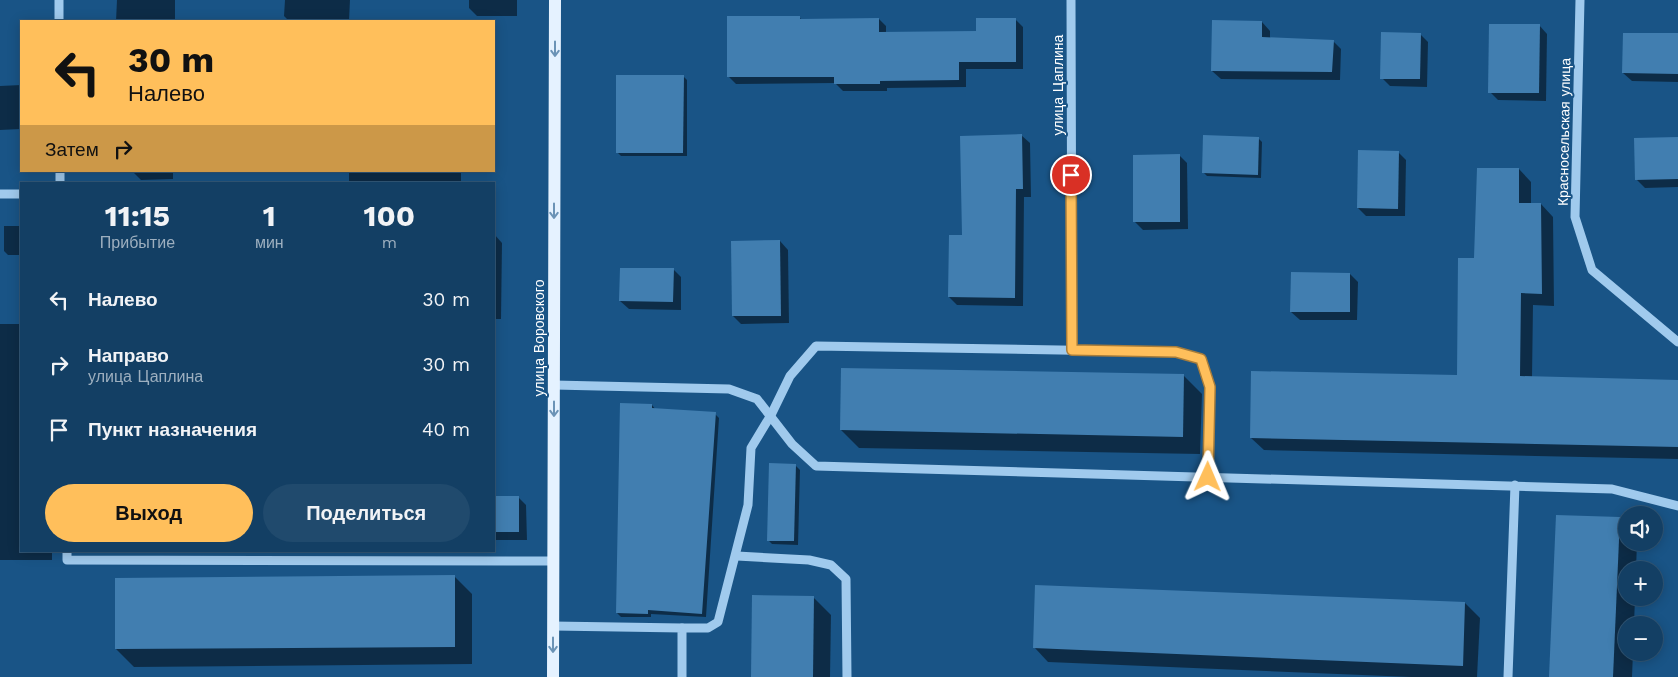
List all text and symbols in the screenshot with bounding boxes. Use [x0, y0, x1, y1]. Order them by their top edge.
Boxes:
street label: улица Цаплина [1050, 34, 1066, 135]
text: 30 m [128, 39, 214, 81]
icon: left [45, 40, 110, 105]
one-way arrow [550, 40, 560, 56]
street label: Красносельская улица [1555, 58, 1573, 206]
text: Налево [128, 81, 205, 106]
icon: right [109, 135, 137, 163]
text: Затем [45, 138, 99, 161]
pin [1050, 154, 1092, 196]
icon: arrive [1057, 161, 1085, 189]
text: 11:15 [105, 198, 170, 233]
text: 1 [263, 198, 276, 233]
text: 100 [364, 198, 415, 233]
one-way arrow [549, 202, 559, 219]
text: Прибытие [100, 233, 175, 252]
text: мин [255, 233, 284, 252]
text: m [382, 233, 397, 252]
street label: улица Воровского [531, 279, 547, 396]
icon: left [45, 286, 73, 314]
text: Налево [88, 288, 158, 311]
text: 30 m [423, 288, 470, 311]
text: Направо [88, 344, 169, 367]
icon: right [45, 351, 73, 379]
text: 30 m [423, 353, 470, 376]
text: улица Цаплина [88, 367, 203, 386]
one-way arrow [549, 400, 559, 416]
icon: arrive [45, 416, 73, 444]
text: Пункт назначения [88, 418, 257, 441]
text: 40 m [422, 418, 470, 441]
position arrow [1181, 450, 1233, 502]
button: Выход [45, 484, 253, 542]
button: Поделиться [263, 484, 470, 542]
map controls [1618, 506, 1663, 661]
button: sound [1618, 506, 1663, 551]
button: + [1618, 561, 1663, 606]
button: − [1618, 616, 1663, 661]
one-way arrow [548, 636, 558, 653]

